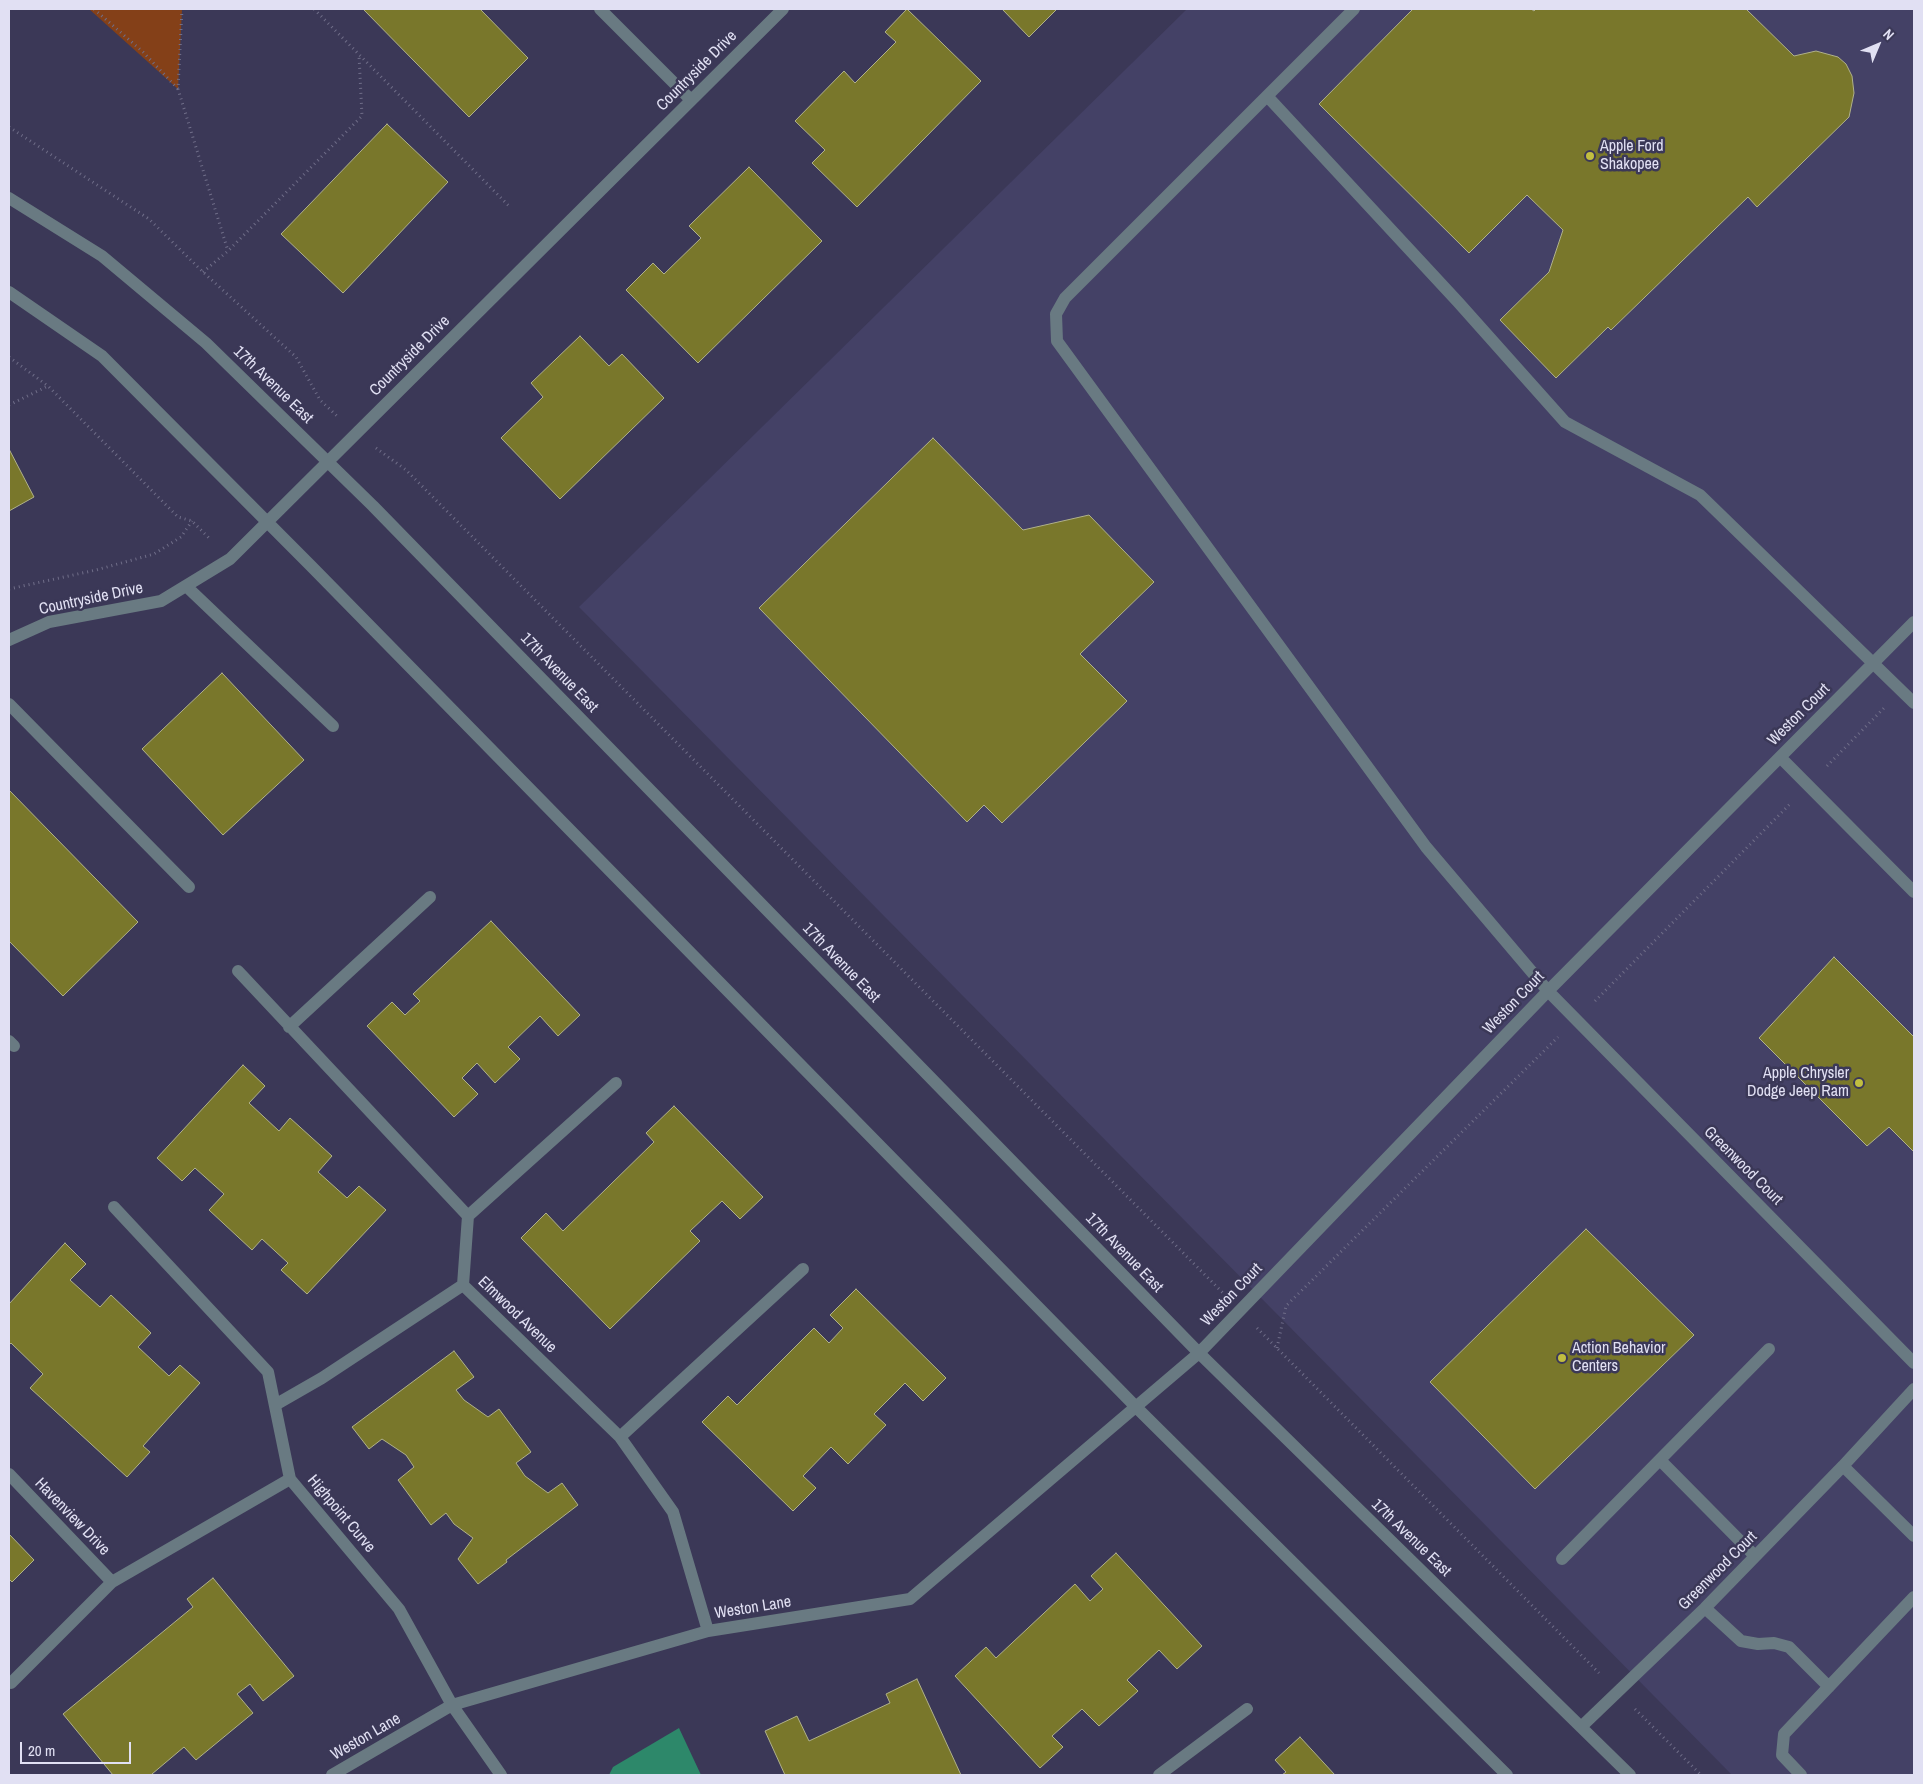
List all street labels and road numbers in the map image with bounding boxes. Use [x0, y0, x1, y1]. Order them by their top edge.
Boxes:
street label: Countryside Drive [653, 27, 741, 115]
street label: Countryside Drive [366, 312, 454, 400]
street label: 17th Avenue East [229, 342, 317, 428]
street label: Countryside Drive [37, 579, 145, 619]
street label: 17th Avenue East [516, 629, 602, 717]
street label: Weston Court [1764, 680, 1834, 750]
street label: 17th Avenue East [798, 919, 884, 1007]
street label: Weston Court [1479, 968, 1549, 1038]
street label: Greenwood Court [1700, 1123, 1786, 1209]
street label: 17th Avenue East [1081, 1209, 1167, 1297]
street label: Weston Court [1197, 1260, 1267, 1330]
street label: Elmwood Avenue [474, 1273, 560, 1357]
street label: Highpoint Curve [303, 1471, 379, 1557]
street label: Havenview Drive [30, 1474, 114, 1560]
street label: 17th Avenue East [1367, 1495, 1455, 1581]
street label: Greenwood Court [1675, 1528, 1761, 1614]
street label: Weston Lane [713, 1592, 793, 1624]
street label: Weston Lane [328, 1709, 404, 1765]

